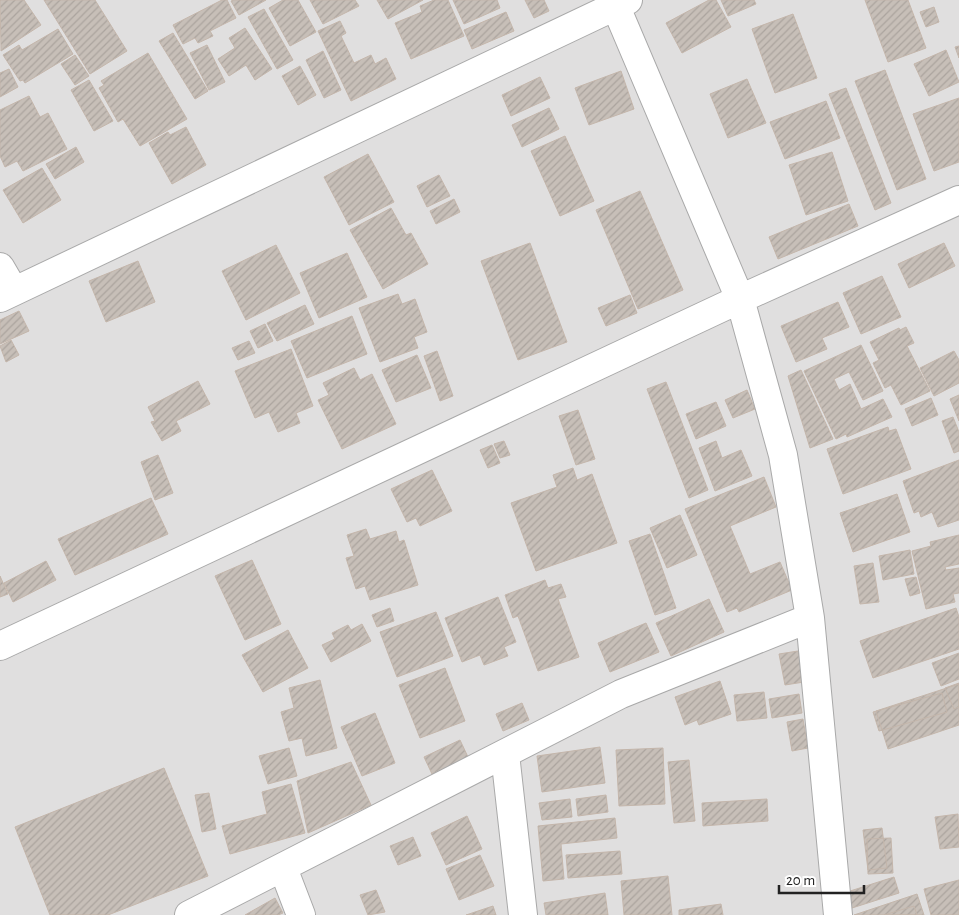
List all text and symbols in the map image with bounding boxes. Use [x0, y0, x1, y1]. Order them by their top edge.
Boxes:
scale bar [779, 862, 864, 894]
text: 20 m [786, 873, 815, 888]

